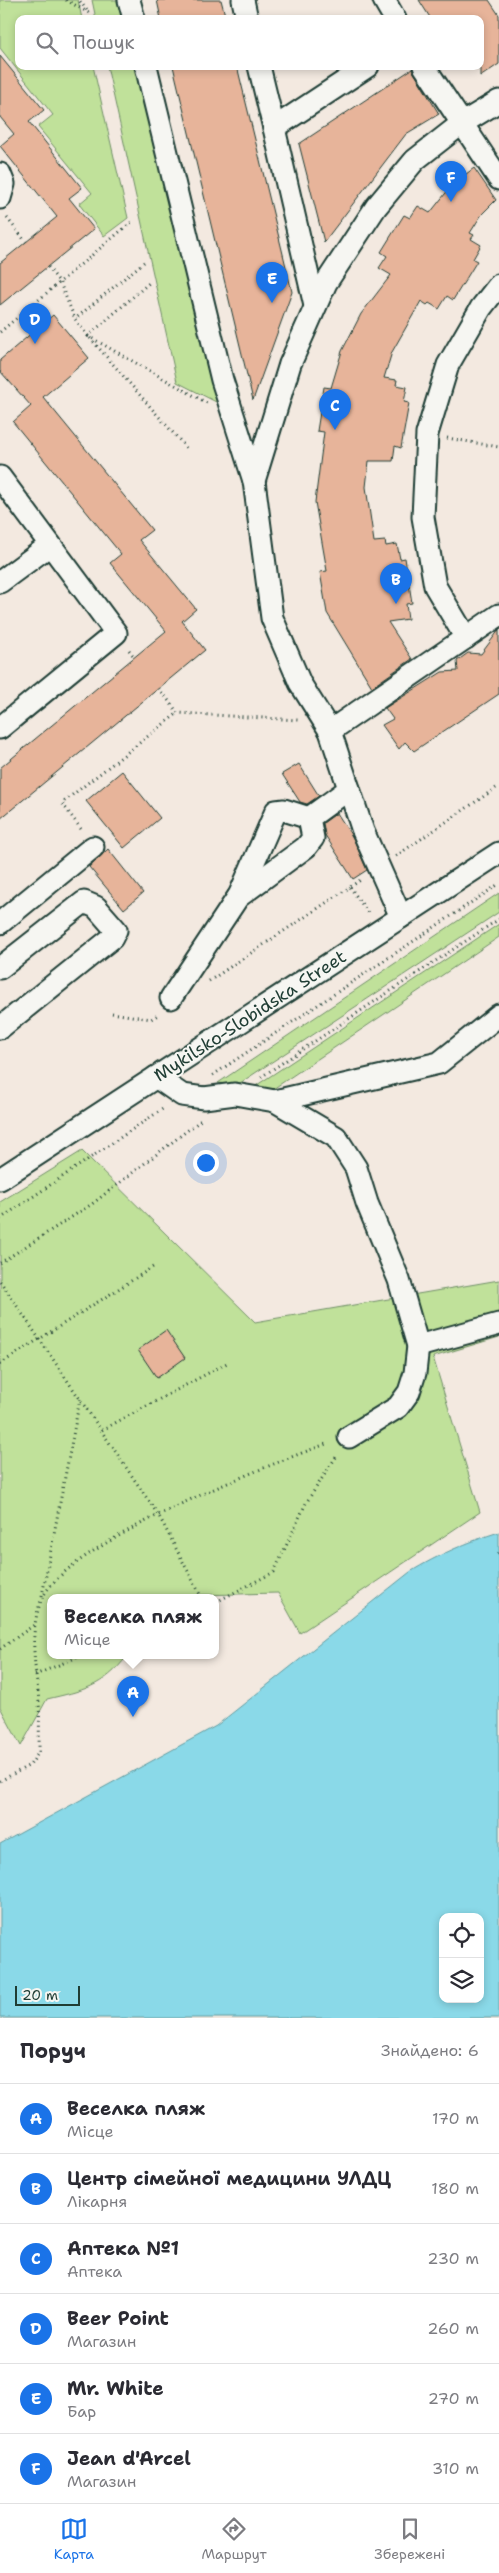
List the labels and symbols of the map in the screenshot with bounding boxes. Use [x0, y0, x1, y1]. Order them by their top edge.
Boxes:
pin: F [435, 161, 467, 202]
pin: E [256, 262, 288, 303]
pin: D [19, 303, 51, 344]
pin: C [319, 389, 351, 430]
pin: B [380, 563, 412, 604]
street label: Mykilsko-Slobidska Street [149, 945, 351, 1087]
your location [193, 1150, 219, 1176]
pin: A [117, 1676, 149, 1717]
scale bar [15, 1983, 80, 2006]

